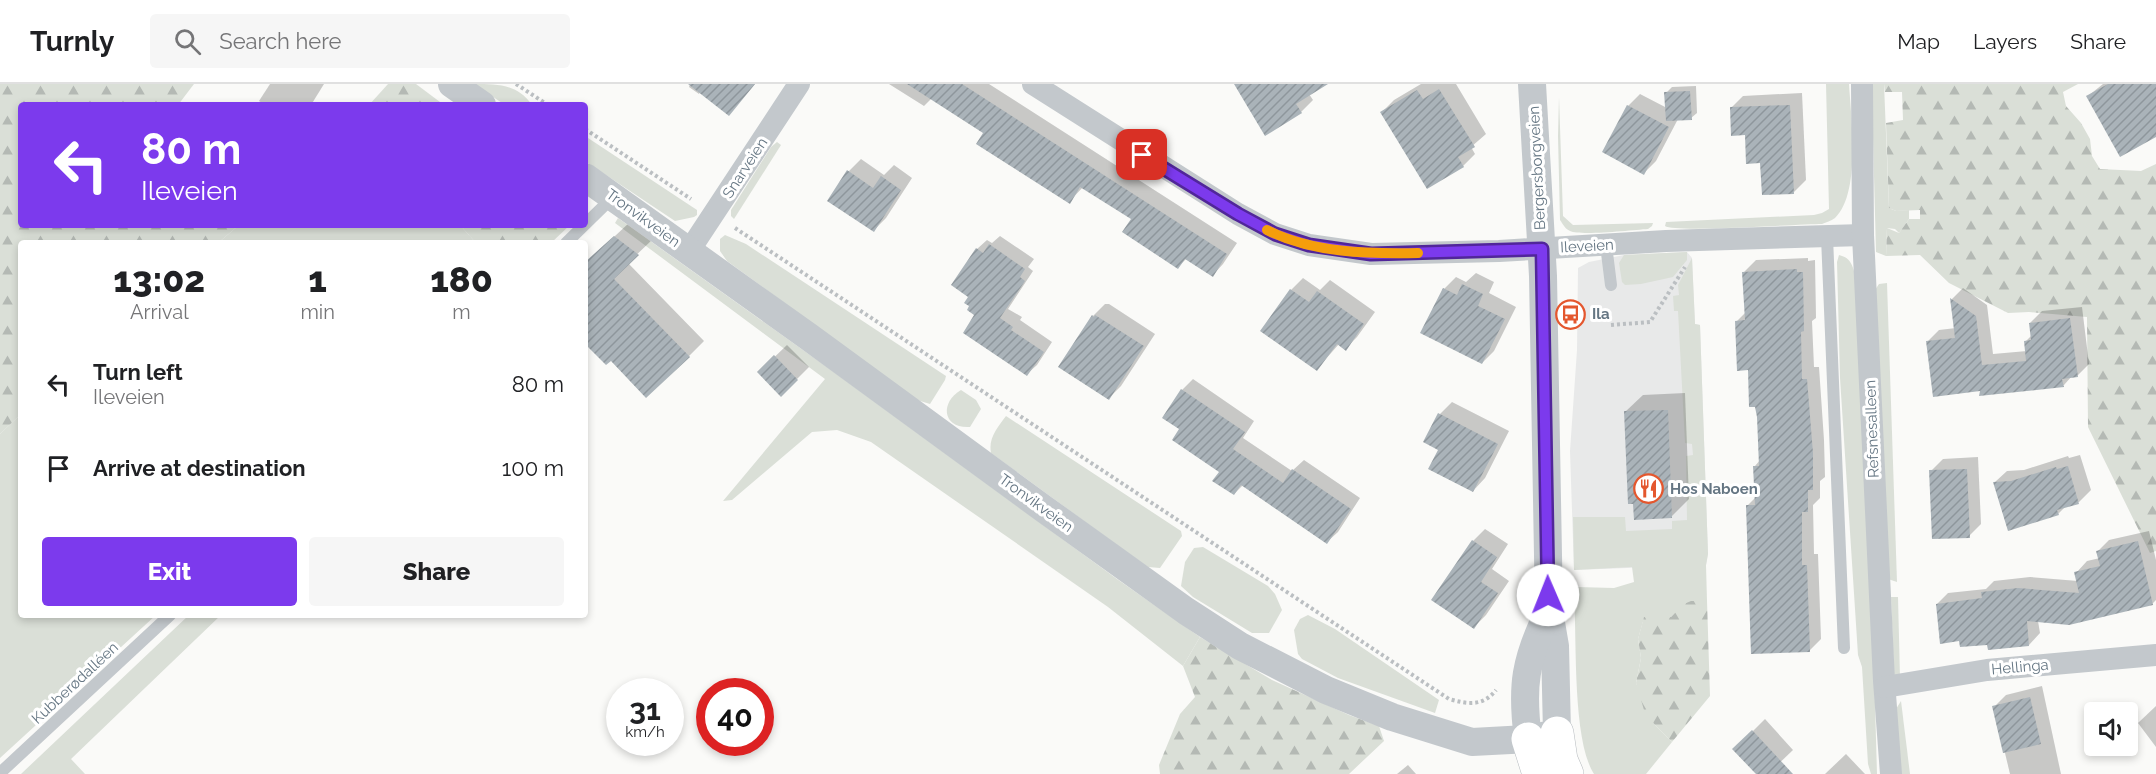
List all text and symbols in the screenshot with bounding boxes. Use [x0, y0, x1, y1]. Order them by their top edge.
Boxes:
search box [150, 14, 570, 68]
text: Turnly [30, 25, 114, 58]
icon: search [171, 25, 204, 58]
text: Search here [219, 28, 341, 54]
text: Map [1897, 29, 1940, 54]
text: Layers [1973, 29, 2037, 54]
text: Share [2070, 29, 2126, 54]
street label: Bergersborgveien [1525, 105, 1549, 231]
text: 80 m [141, 125, 241, 174]
icon: left [42, 126, 120, 204]
pin [1116, 129, 1167, 180]
street label: Snarveien [719, 134, 771, 202]
icon: arrive [1125, 138, 1158, 171]
text: Ileveien [141, 175, 238, 206]
street label: Tronvikveien [603, 185, 683, 251]
street label: Ileveien [1560, 236, 1614, 256]
text: 13:02 [113, 258, 205, 300]
text: 1 [308, 258, 327, 300]
text: 180 [430, 258, 493, 300]
bus stop icon: Ila [1555, 298, 1587, 330]
text: Arrival [130, 300, 189, 324]
text: min [300, 300, 335, 324]
text: m [452, 300, 471, 324]
place label: Ila [1592, 305, 1610, 323]
text: Turn left [93, 359, 183, 385]
icon: left [42, 368, 75, 401]
text: 80 m [512, 371, 564, 397]
street label: Refsnesalleen [1861, 380, 1883, 478]
text: Ileveien [93, 385, 165, 409]
icon: arrive [42, 452, 75, 485]
text: Arrive at destination [93, 455, 306, 481]
text: 100 m [502, 455, 564, 481]
street label: Tronvikveien [996, 470, 1076, 536]
restaurant icon: Hos Naboen [1633, 473, 1665, 505]
place label: Hos Naboen [1670, 480, 1758, 498]
button: Exit [42, 537, 297, 606]
button: Share [309, 537, 564, 606]
position arrow [1516, 563, 1580, 627]
street label: Kubberødalléen [28, 638, 122, 728]
street label: Hellinga [1991, 656, 2049, 678]
speed limit sign: 40 [696, 678, 774, 756]
text: 31 [629, 692, 661, 727]
map controls [2084, 702, 2138, 756]
button: sound [2084, 702, 2138, 756]
text: km/h [625, 723, 665, 741]

